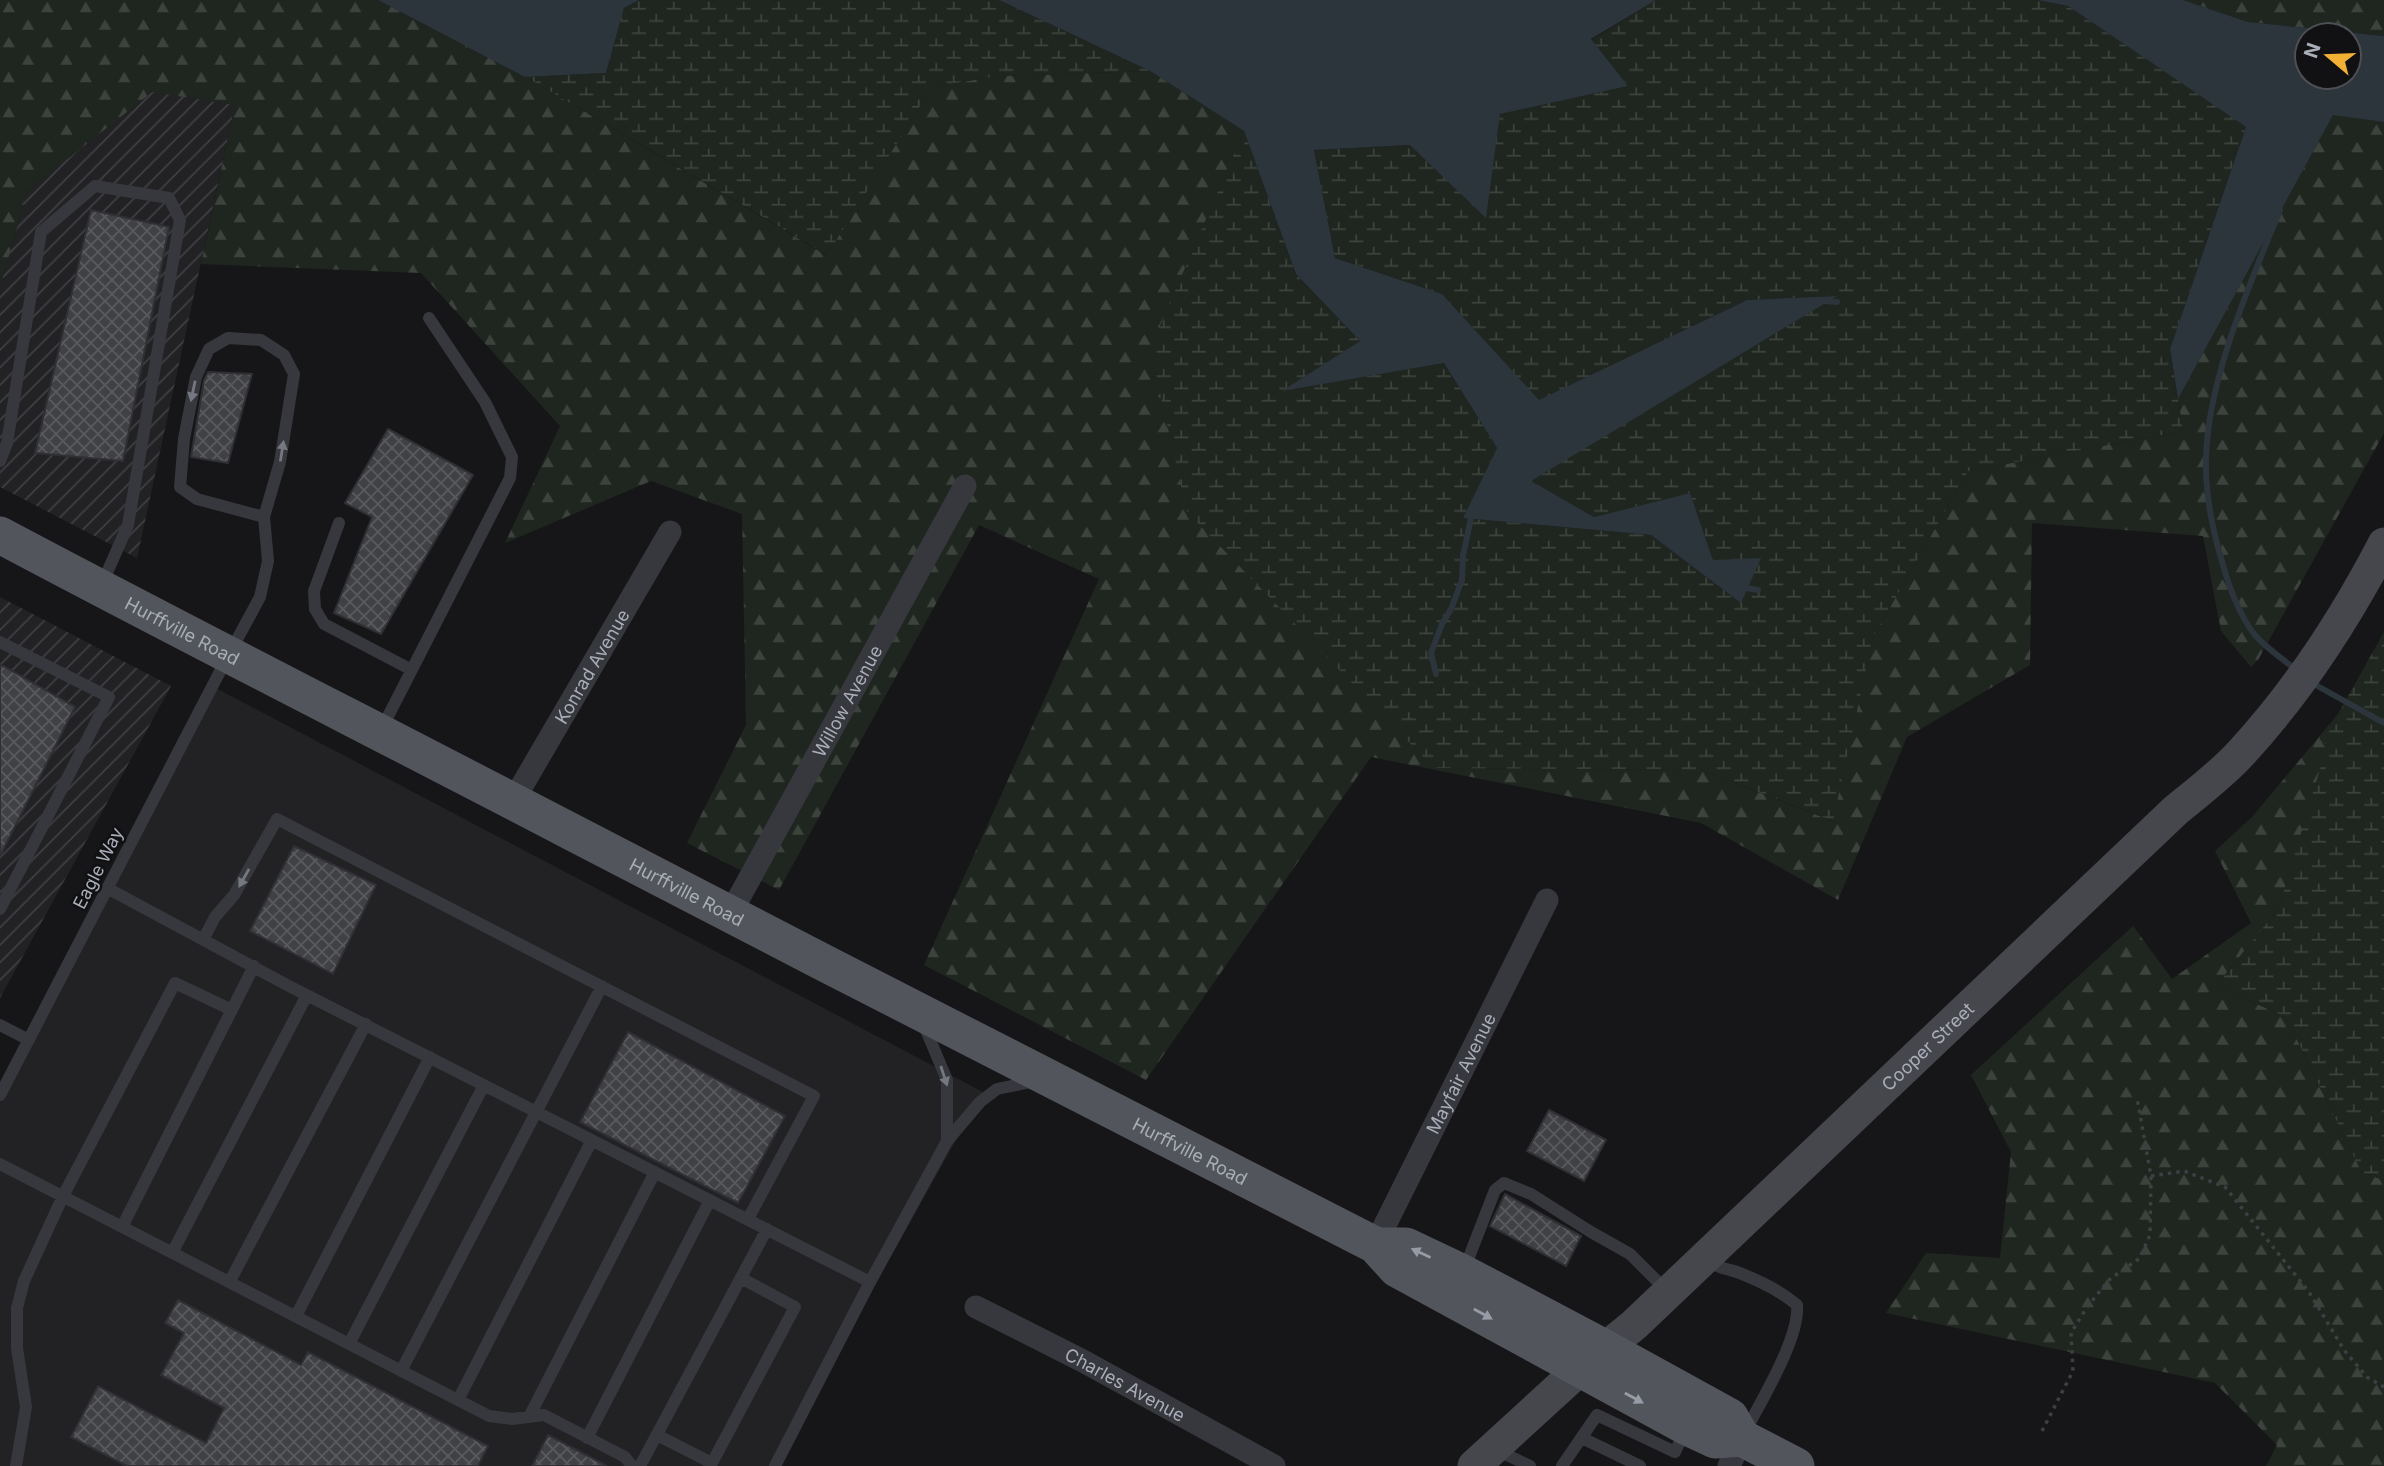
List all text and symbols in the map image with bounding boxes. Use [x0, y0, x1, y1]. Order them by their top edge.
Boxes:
north arrow [2293, 21, 2363, 91]
text: N [2299, 40, 2326, 61]
one-way arrow [188, 380, 199, 402]
one-way arrow [277, 440, 288, 462]
street label: Hurffville Road [122, 592, 243, 669]
street label: Konrad Avenue [550, 605, 633, 727]
street label: Willow Avenue [808, 641, 886, 761]
street label: Eagle Way [69, 824, 127, 912]
street label: Hurffville Road [626, 853, 748, 930]
one-way arrow [238, 868, 250, 888]
street label: Cooper Street [1877, 998, 1978, 1095]
street label: Mayfair Avenue [1422, 1009, 1500, 1137]
one-way arrow [939, 1065, 950, 1086]
street label: Hurffville Road [1129, 1113, 1251, 1189]
one-way arrow [1411, 1247, 1431, 1258]
one-way arrow [1473, 1308, 1493, 1320]
street label: Charles Avenue [1062, 1343, 1189, 1426]
one-way arrow [1624, 1392, 1644, 1404]

